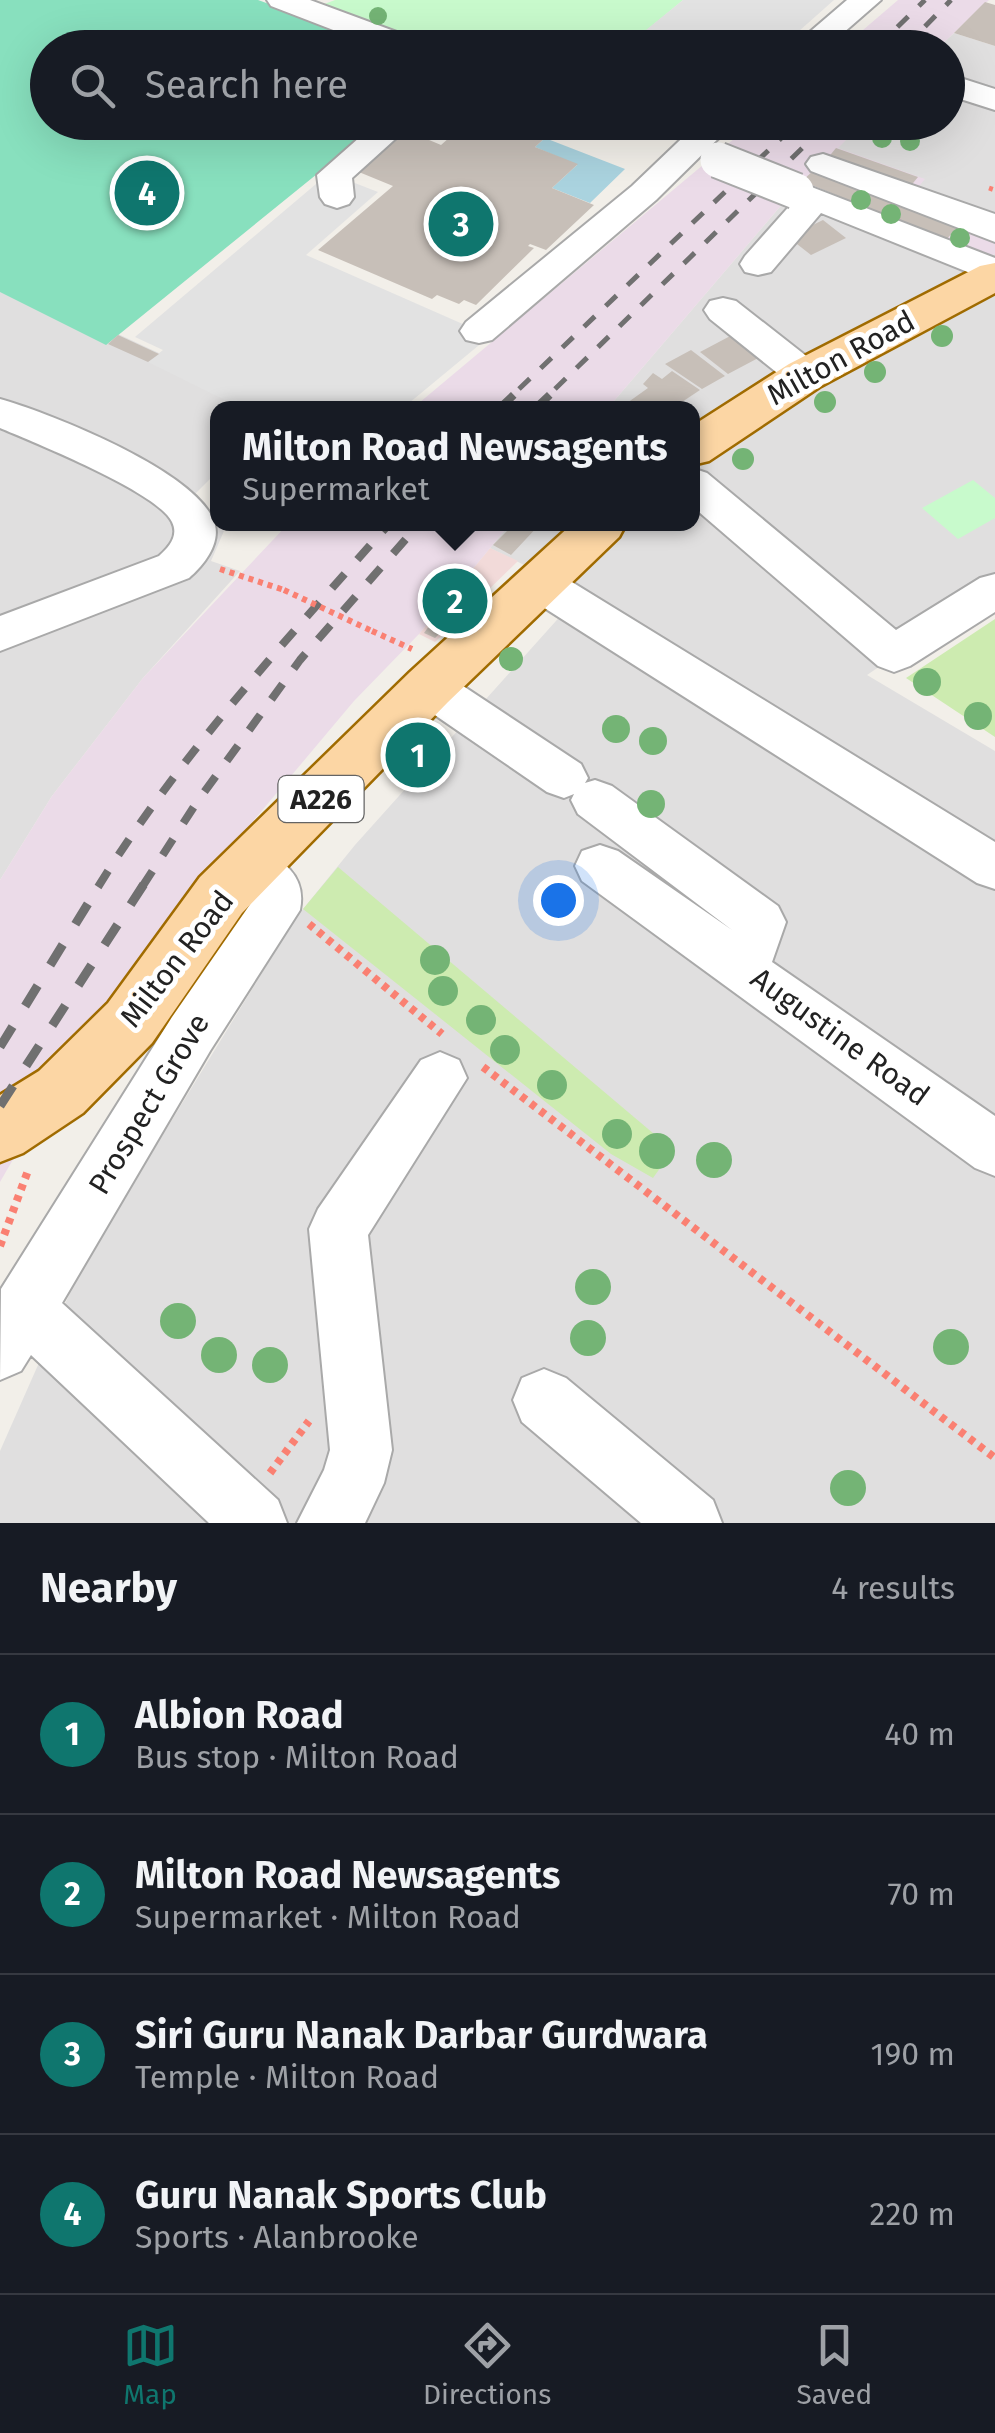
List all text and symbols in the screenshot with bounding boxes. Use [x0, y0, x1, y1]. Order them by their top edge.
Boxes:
search box [30, 30, 965, 140]
icon: search [65, 58, 120, 113]
text: Search here [145, 62, 348, 108]
pin: 4 [114, 156, 180, 230]
pin: 3 [428, 186, 494, 262]
street label: Milton Road [761, 303, 921, 413]
popup [210, 401, 700, 531]
text: Milton Road Newsagents [242, 424, 668, 470]
text: Supermarket [242, 470, 429, 508]
pin: 2 [422, 564, 488, 638]
pin: 1 [386, 718, 450, 792]
road number: A226 [278, 776, 364, 822]
your location [533, 875, 584, 926]
street label: Milton Road [113, 884, 241, 1034]
street label: Augustine Road [744, 960, 936, 1114]
street label: Prospect Grove [81, 1007, 217, 1201]
text: Nearby [40, 1563, 177, 1613]
text: 4 results [831, 1569, 955, 1607]
text: Albion Road [135, 1692, 344, 1738]
text: 1 [65, 1715, 80, 1753]
text: 40 m [884, 1715, 955, 1753]
text: Bus stop · Milton Road [135, 1738, 459, 1776]
text: Milton Road Newsagents [135, 1852, 560, 1898]
text: 2 [64, 1875, 81, 1913]
text: 70 m [887, 1875, 955, 1913]
text: Supermarket · Milton Road [135, 1898, 521, 1936]
text: Siri Guru Nanak Darbar Gurdwara [135, 2012, 708, 2058]
text: 3 [64, 2035, 81, 2073]
text: 190 m [871, 2035, 955, 2073]
text: Temple · Milton Road [135, 2058, 439, 2096]
text: Guru Nanak Sports Club [135, 2172, 547, 2218]
text: 4 [63, 2195, 82, 2233]
text: 220 m [870, 2195, 955, 2233]
text: Sports · Alanbrooke [135, 2218, 419, 2256]
tab: Map [123, 2318, 178, 2411]
tab: Directions [423, 2318, 551, 2411]
tab: Saved [797, 2318, 872, 2411]

